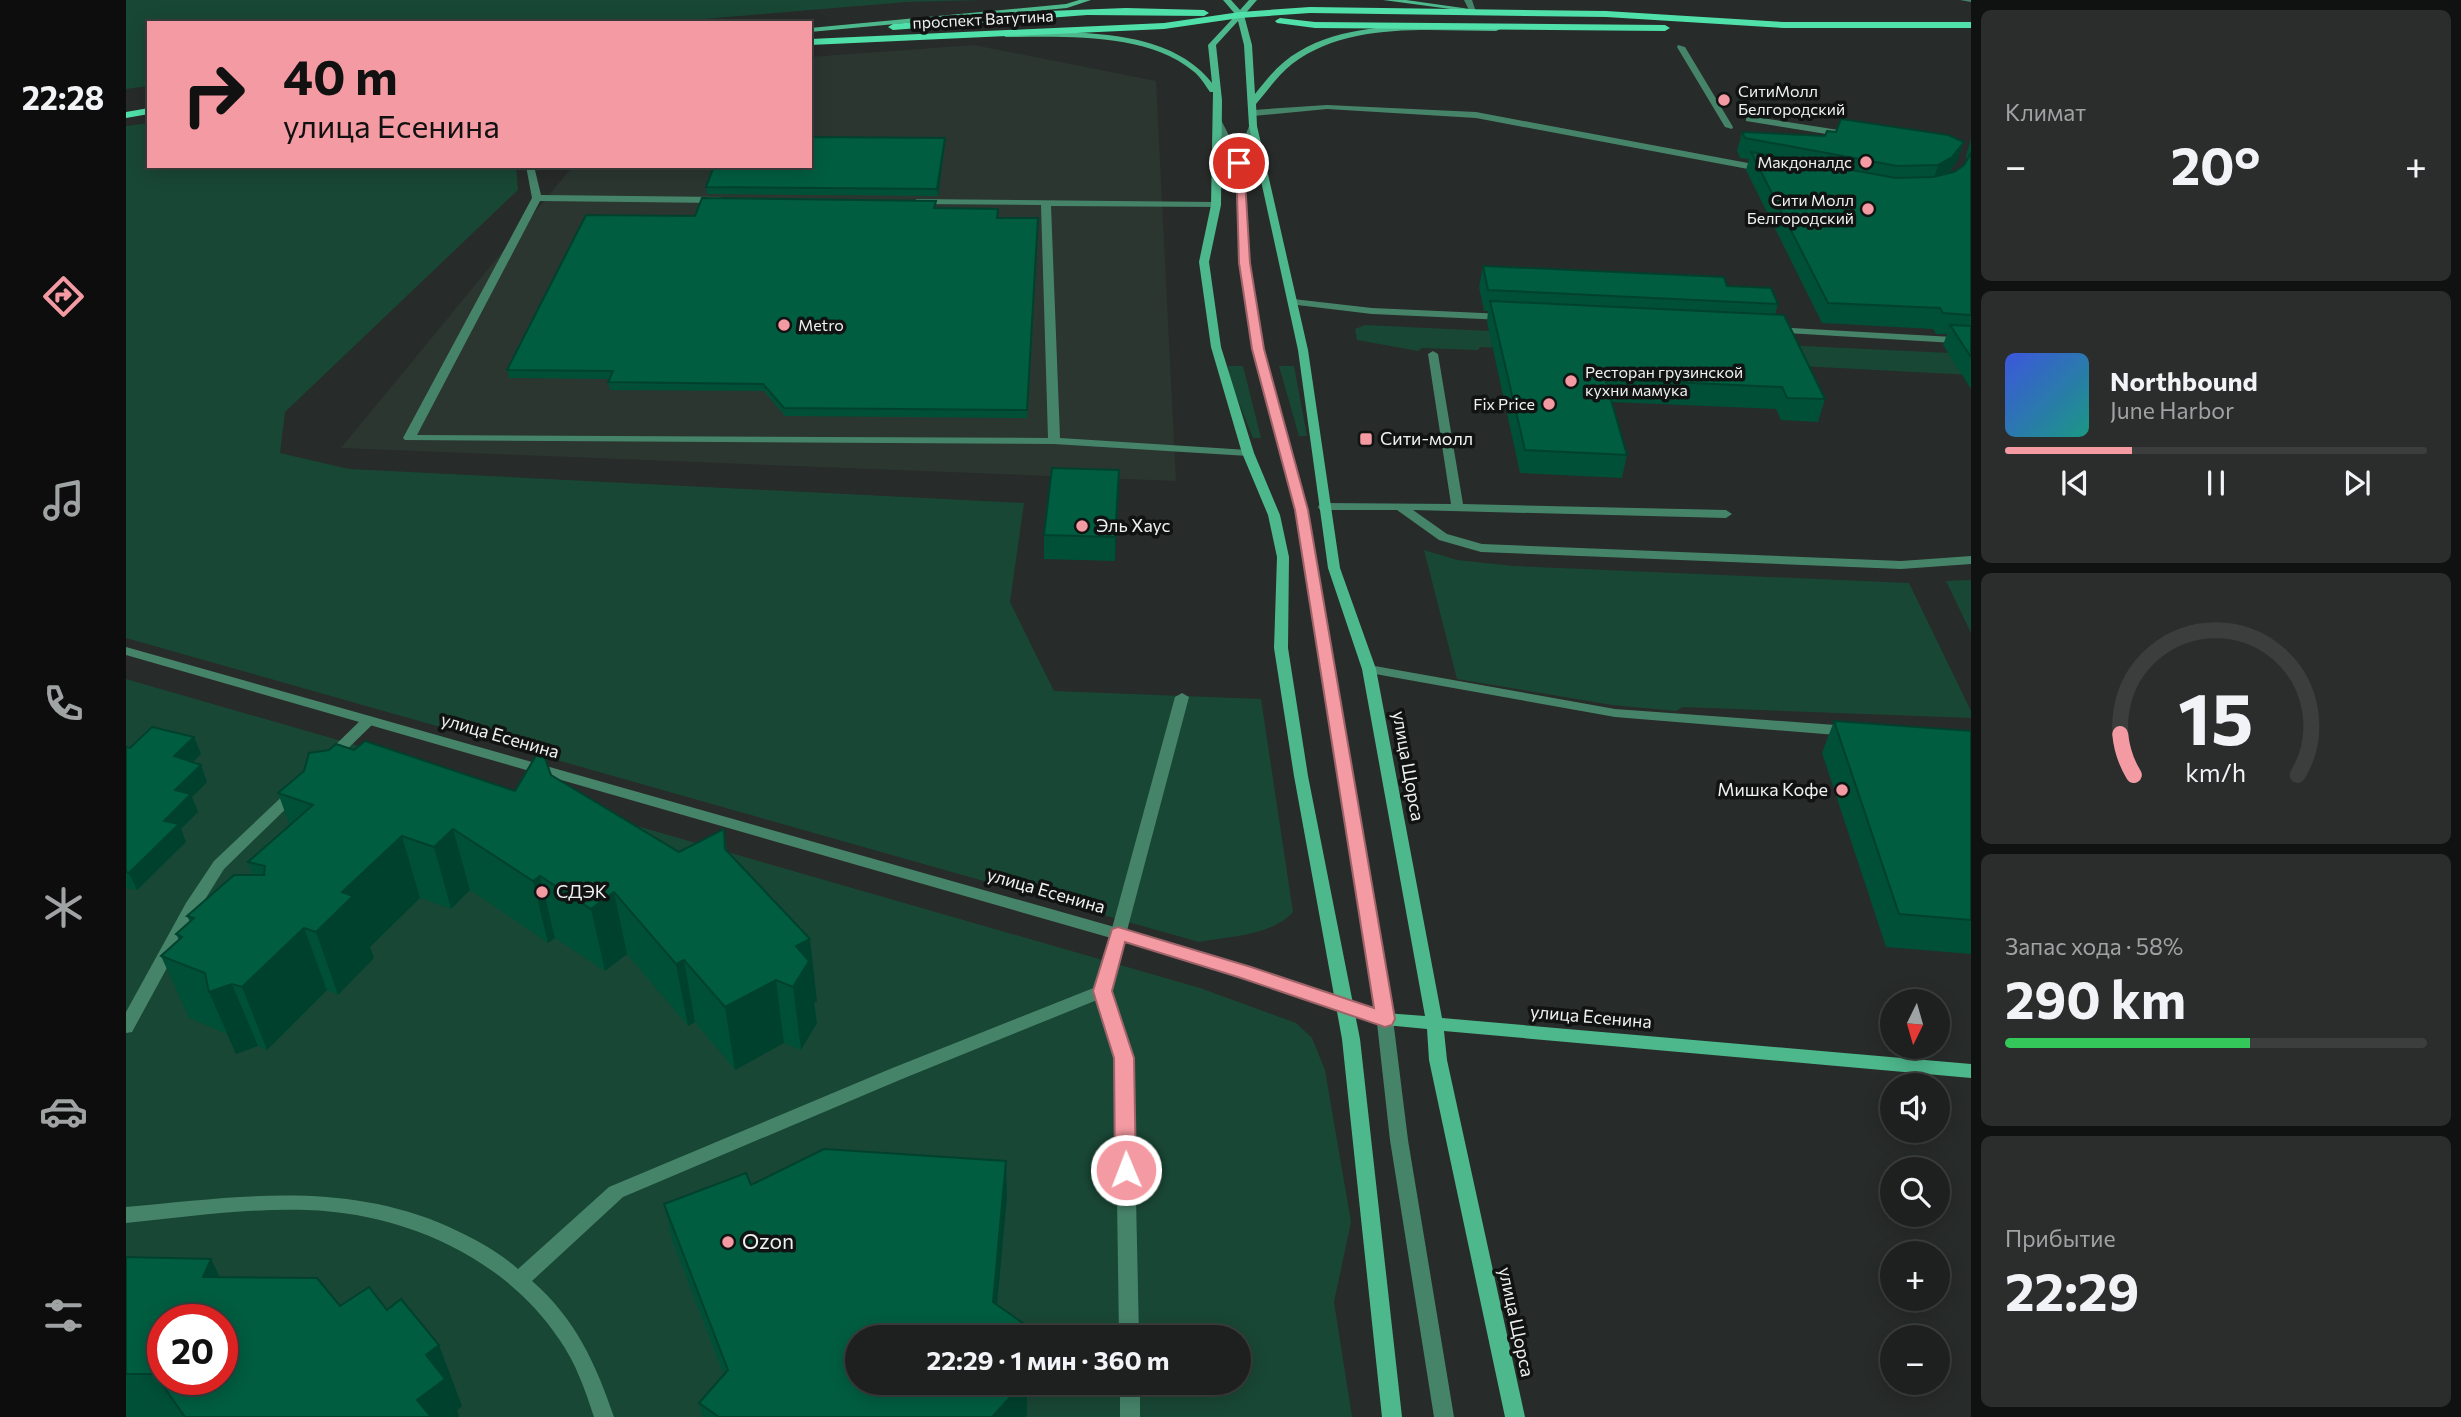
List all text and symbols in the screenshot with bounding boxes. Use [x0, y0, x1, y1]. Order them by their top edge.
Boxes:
street label: проспект Ватутина [912, 5, 1054, 32]
text: 40 m [283, 45, 398, 105]
icon: right [168, 49, 259, 140]
text: 22:28 [22, 77, 104, 117]
place label: СитиМолл Белгородский [1738, 81, 1845, 118]
marker: СитиМолл Белгородский [1716, 92, 1732, 108]
text: Климат [2005, 98, 2086, 126]
text: улица Есенина [283, 105, 500, 145]
text: 20° [2171, 132, 2261, 196]
pin [1209, 133, 1269, 193]
text: − [2005, 141, 2027, 188]
text: + [2405, 141, 2427, 188]
icon: arrive [1220, 144, 1258, 182]
place label: Макдоналдс [1757, 152, 1852, 171]
marker: Макдоналдс [1858, 154, 1874, 170]
place label: Сити Молл Белгородский [1747, 190, 1854, 227]
marker: Сити Молл Белгородский [1860, 201, 1876, 217]
icon: directions [39, 272, 88, 321]
place label: Metro [798, 315, 844, 334]
marker: Metro [776, 317, 792, 333]
place label: Ресторан грузинской кухни мамука [1585, 362, 1743, 399]
text: Northbound [2110, 365, 2258, 396]
marker: Ресторан грузинской кухни мамука [1563, 373, 1579, 389]
place label: Fix Price [1473, 394, 1535, 413]
marker: Fix Price [1541, 396, 1557, 412]
text: June Harbor [2110, 396, 2234, 424]
place label: Сити-молл [1380, 427, 1473, 449]
marker: Сити-молл [1358, 431, 1374, 447]
icon: previous [2056, 464, 2094, 502]
icon: pause [2197, 464, 2235, 502]
icon: next [2338, 464, 2376, 502]
icon: music [39, 476, 88, 525]
place label: Эль Хаус [1096, 514, 1171, 536]
marker: Эль Хаус [1074, 518, 1090, 534]
text: 15 [2178, 671, 2254, 760]
icon: phone [39, 679, 88, 728]
street label: улица Есенина [439, 708, 562, 762]
street label: улица Щорса [1388, 709, 1429, 823]
text: km/h [2186, 756, 2246, 786]
place label: Мишка Кофе [1717, 778, 1828, 800]
marker: Мишка Кофе [1834, 782, 1850, 798]
street label: улица Есенина [985, 863, 1108, 917]
place label: СДЭК [556, 880, 607, 902]
icon: climate [39, 883, 88, 932]
marker: СДЭК [534, 884, 550, 900]
text: Запас хода · 58% [2005, 932, 2183, 960]
text: 290 km [2005, 966, 2186, 1030]
north arrow [1880, 989, 1950, 1059]
map controls [1880, 989, 1950, 1395]
street label: улица Есенина [1529, 1000, 1653, 1032]
button: sound [1880, 1073, 1950, 1143]
icon: car [39, 1087, 88, 1136]
position arrow [1089, 1133, 1163, 1207]
button: search [1880, 1157, 1950, 1227]
text: Прибытие [2005, 1224, 2116, 1252]
place label: Ozon [742, 1228, 794, 1253]
marker: Ozon [720, 1234, 736, 1250]
button: + [1880, 1241, 1950, 1311]
text: 22:29 [2005, 1258, 2139, 1322]
street label: улица Щорса [1495, 1265, 1539, 1379]
icon: filters [39, 1291, 88, 1340]
speed limit sign: 20 [147, 1304, 238, 1395]
button: − [1880, 1325, 1950, 1395]
text: 22:29 · 1 мин · 360 m [926, 1344, 1170, 1375]

